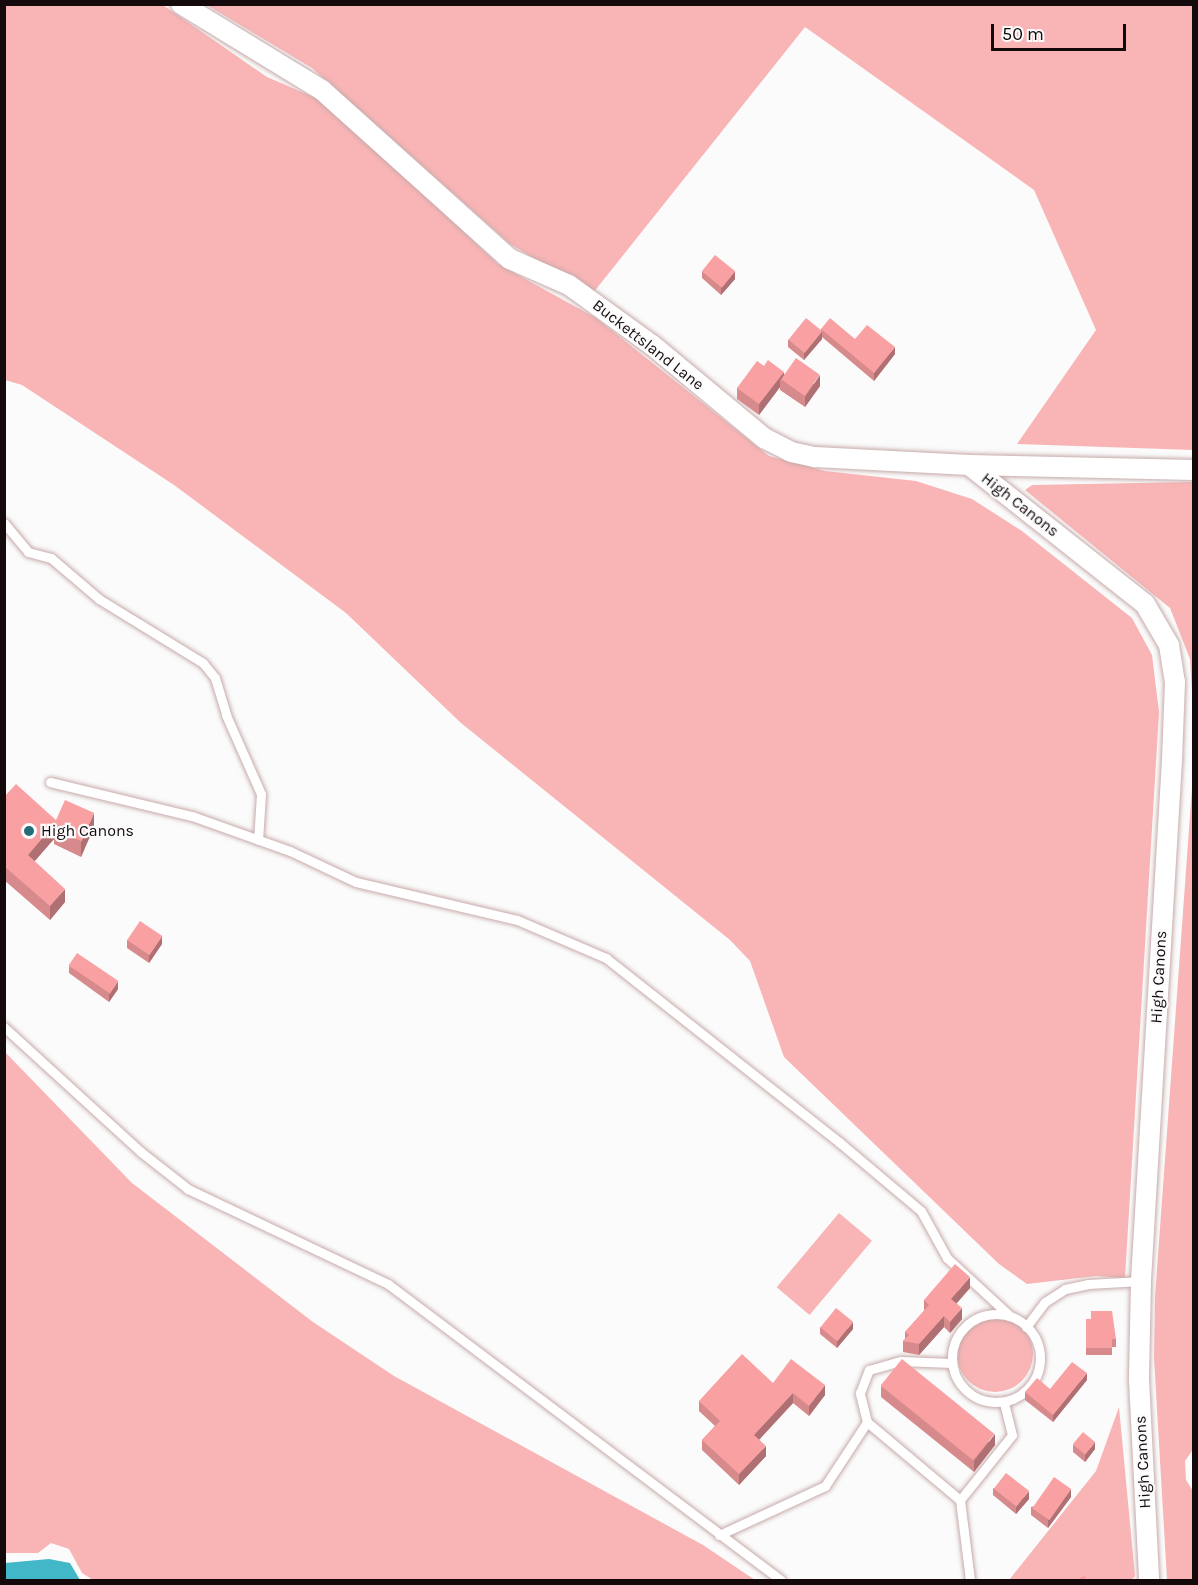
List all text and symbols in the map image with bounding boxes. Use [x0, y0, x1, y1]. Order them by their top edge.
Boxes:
scale bar [994, 12, 1129, 50]
text: 50 m [1002, 23, 1044, 45]
street label: Buckettsland Lane [589, 296, 707, 394]
street label: High Canons [977, 469, 1063, 541]
place label: High Canons [41, 821, 134, 841]
marker: High Canons [22, 824, 36, 838]
street label: High Canons [1147, 930, 1171, 1024]
street label: High Canons [1131, 1415, 1155, 1509]

